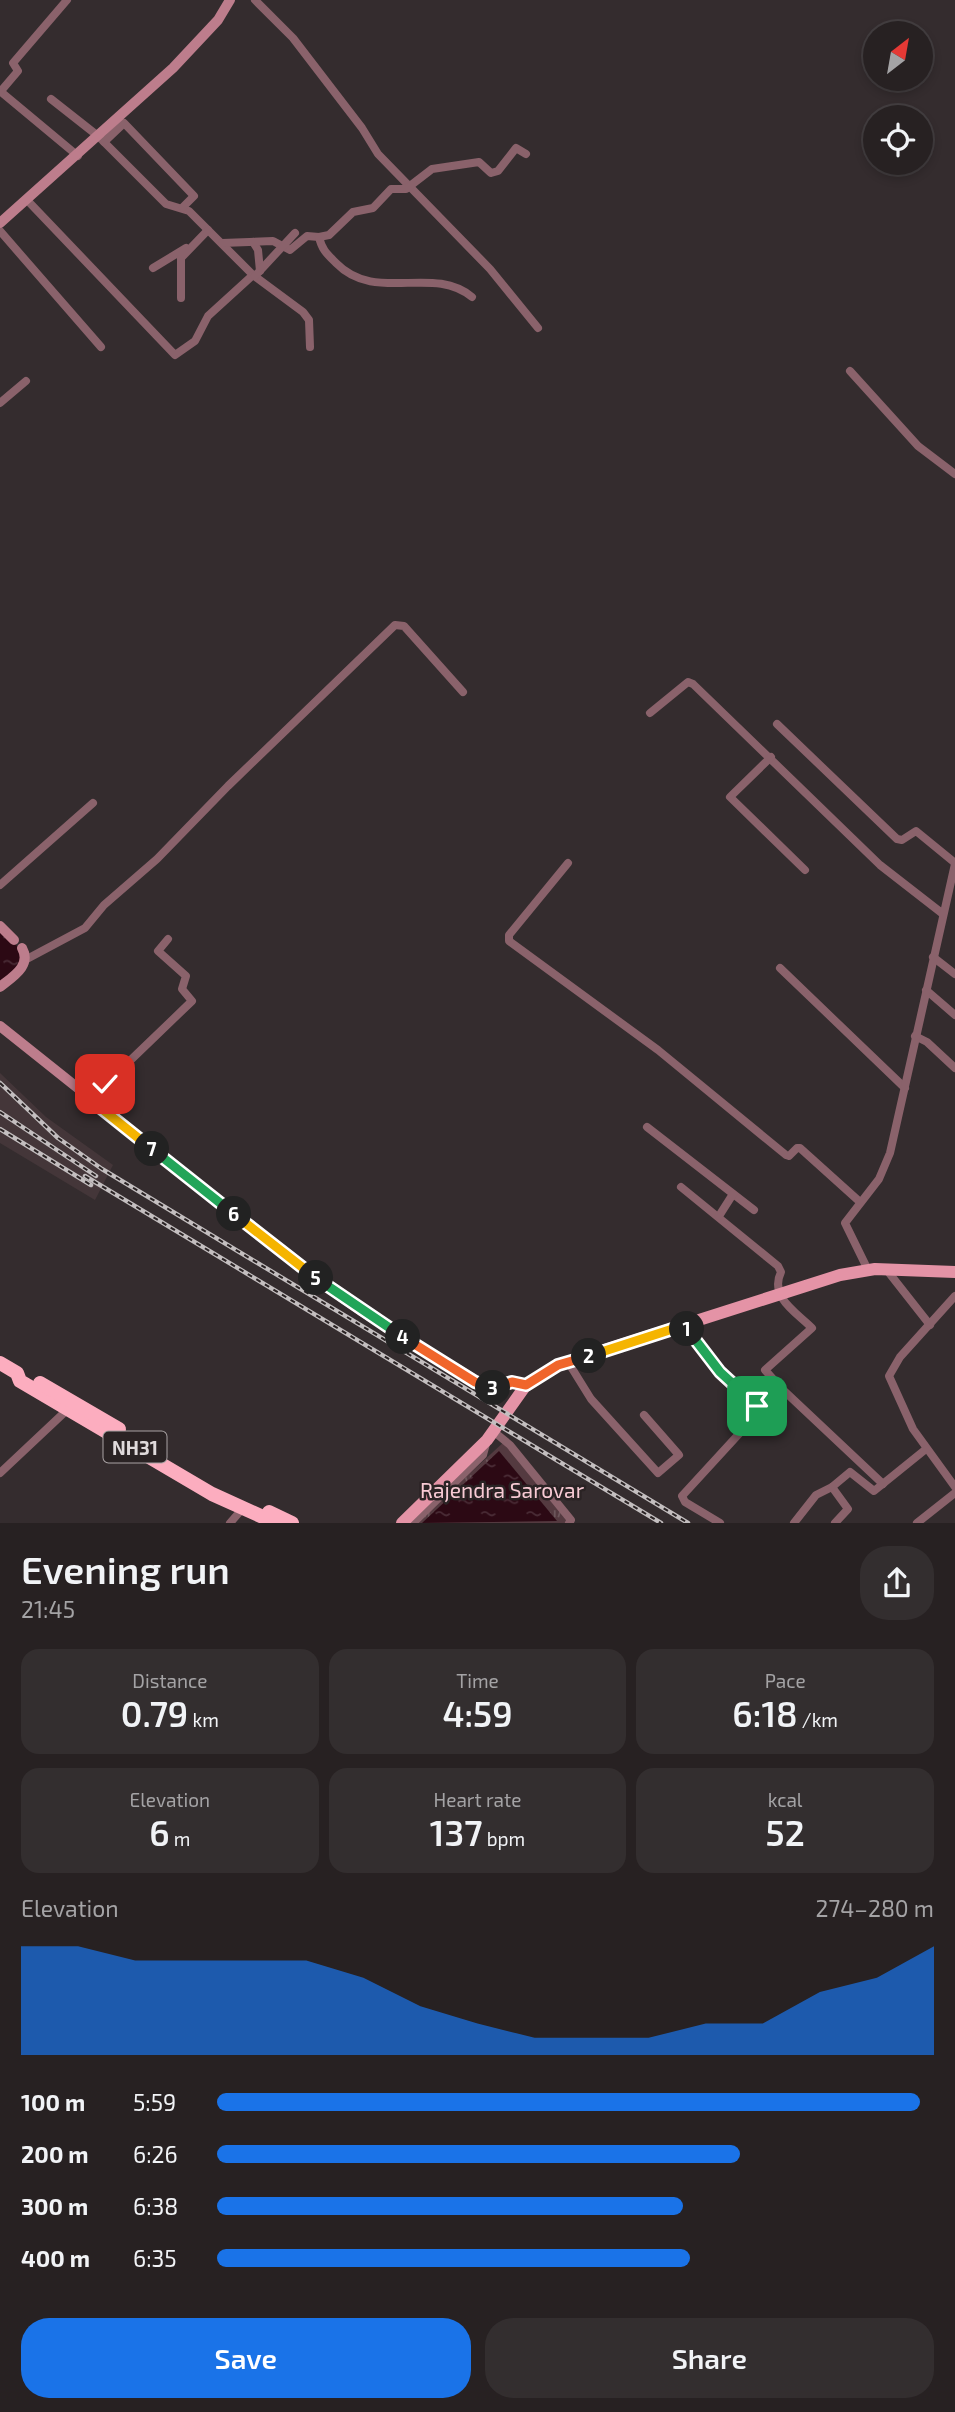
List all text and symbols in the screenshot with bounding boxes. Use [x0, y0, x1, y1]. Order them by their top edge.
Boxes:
north arrow [863, 21, 933, 91]
map controls [863, 21, 933, 175]
button: locate [863, 105, 933, 175]
pin [75, 1054, 135, 1114]
icon: check [86, 1065, 124, 1103]
pin: 7 [134, 1132, 170, 1166]
text: 7 [146, 1137, 157, 1160]
pin: 6 [216, 1196, 252, 1232]
text: 6 [228, 1202, 239, 1225]
pin: 5 [298, 1260, 334, 1296]
text: 5 [310, 1266, 321, 1289]
pin: 1 [670, 1312, 704, 1346]
text: 1 [682, 1317, 691, 1340]
pin: 4 [386, 1320, 420, 1354]
text: 4 [396, 1325, 409, 1348]
pin: 2 [572, 1338, 606, 1374]
text: 2 [583, 1344, 594, 1367]
pin: 3 [476, 1370, 510, 1406]
text: 3 [487, 1376, 498, 1399]
pin [727, 1376, 787, 1436]
icon: arrive [738, 1387, 776, 1425]
road number: NH31 [104, 1432, 166, 1462]
park label: Rajendra Sarovar [420, 1477, 585, 1503]
text: Evening run [21, 1546, 230, 1592]
button: share [860, 1546, 934, 1620]
text: 21:45 [21, 1595, 75, 1623]
text: Distance [132, 1669, 207, 1692]
text: Time [456, 1669, 499, 1692]
text: Pace [765, 1669, 806, 1692]
text: 0.79 [121, 1692, 188, 1734]
text: 4:59 [442, 1692, 513, 1734]
text: 6:18 [732, 1692, 798, 1734]
text: km [188, 1708, 219, 1731]
text: /km [798, 1708, 838, 1731]
text: Elevation [130, 1788, 210, 1811]
text: Heart rate [434, 1788, 521, 1811]
text: kcal [768, 1788, 803, 1811]
text: 6 [149, 1811, 170, 1853]
text: 137 [430, 1811, 482, 1853]
text: 52 [766, 1811, 805, 1853]
text: m [170, 1827, 190, 1850]
text: bpm [482, 1827, 525, 1850]
text: Elevation [21, 1894, 119, 1922]
text: 274–280 m [816, 1894, 934, 1922]
text: 100 m [21, 2088, 85, 2116]
text: 5:59 [133, 2088, 176, 2116]
text: 200 m [21, 2140, 89, 2168]
text: 6:26 [133, 2140, 178, 2168]
text: 300 m [21, 2192, 88, 2220]
text: 6:38 [133, 2192, 178, 2220]
text: 400 m [21, 2244, 90, 2272]
text: 6:35 [133, 2244, 177, 2272]
button: Save [21, 2318, 471, 2398]
button: Share [485, 2318, 934, 2398]

